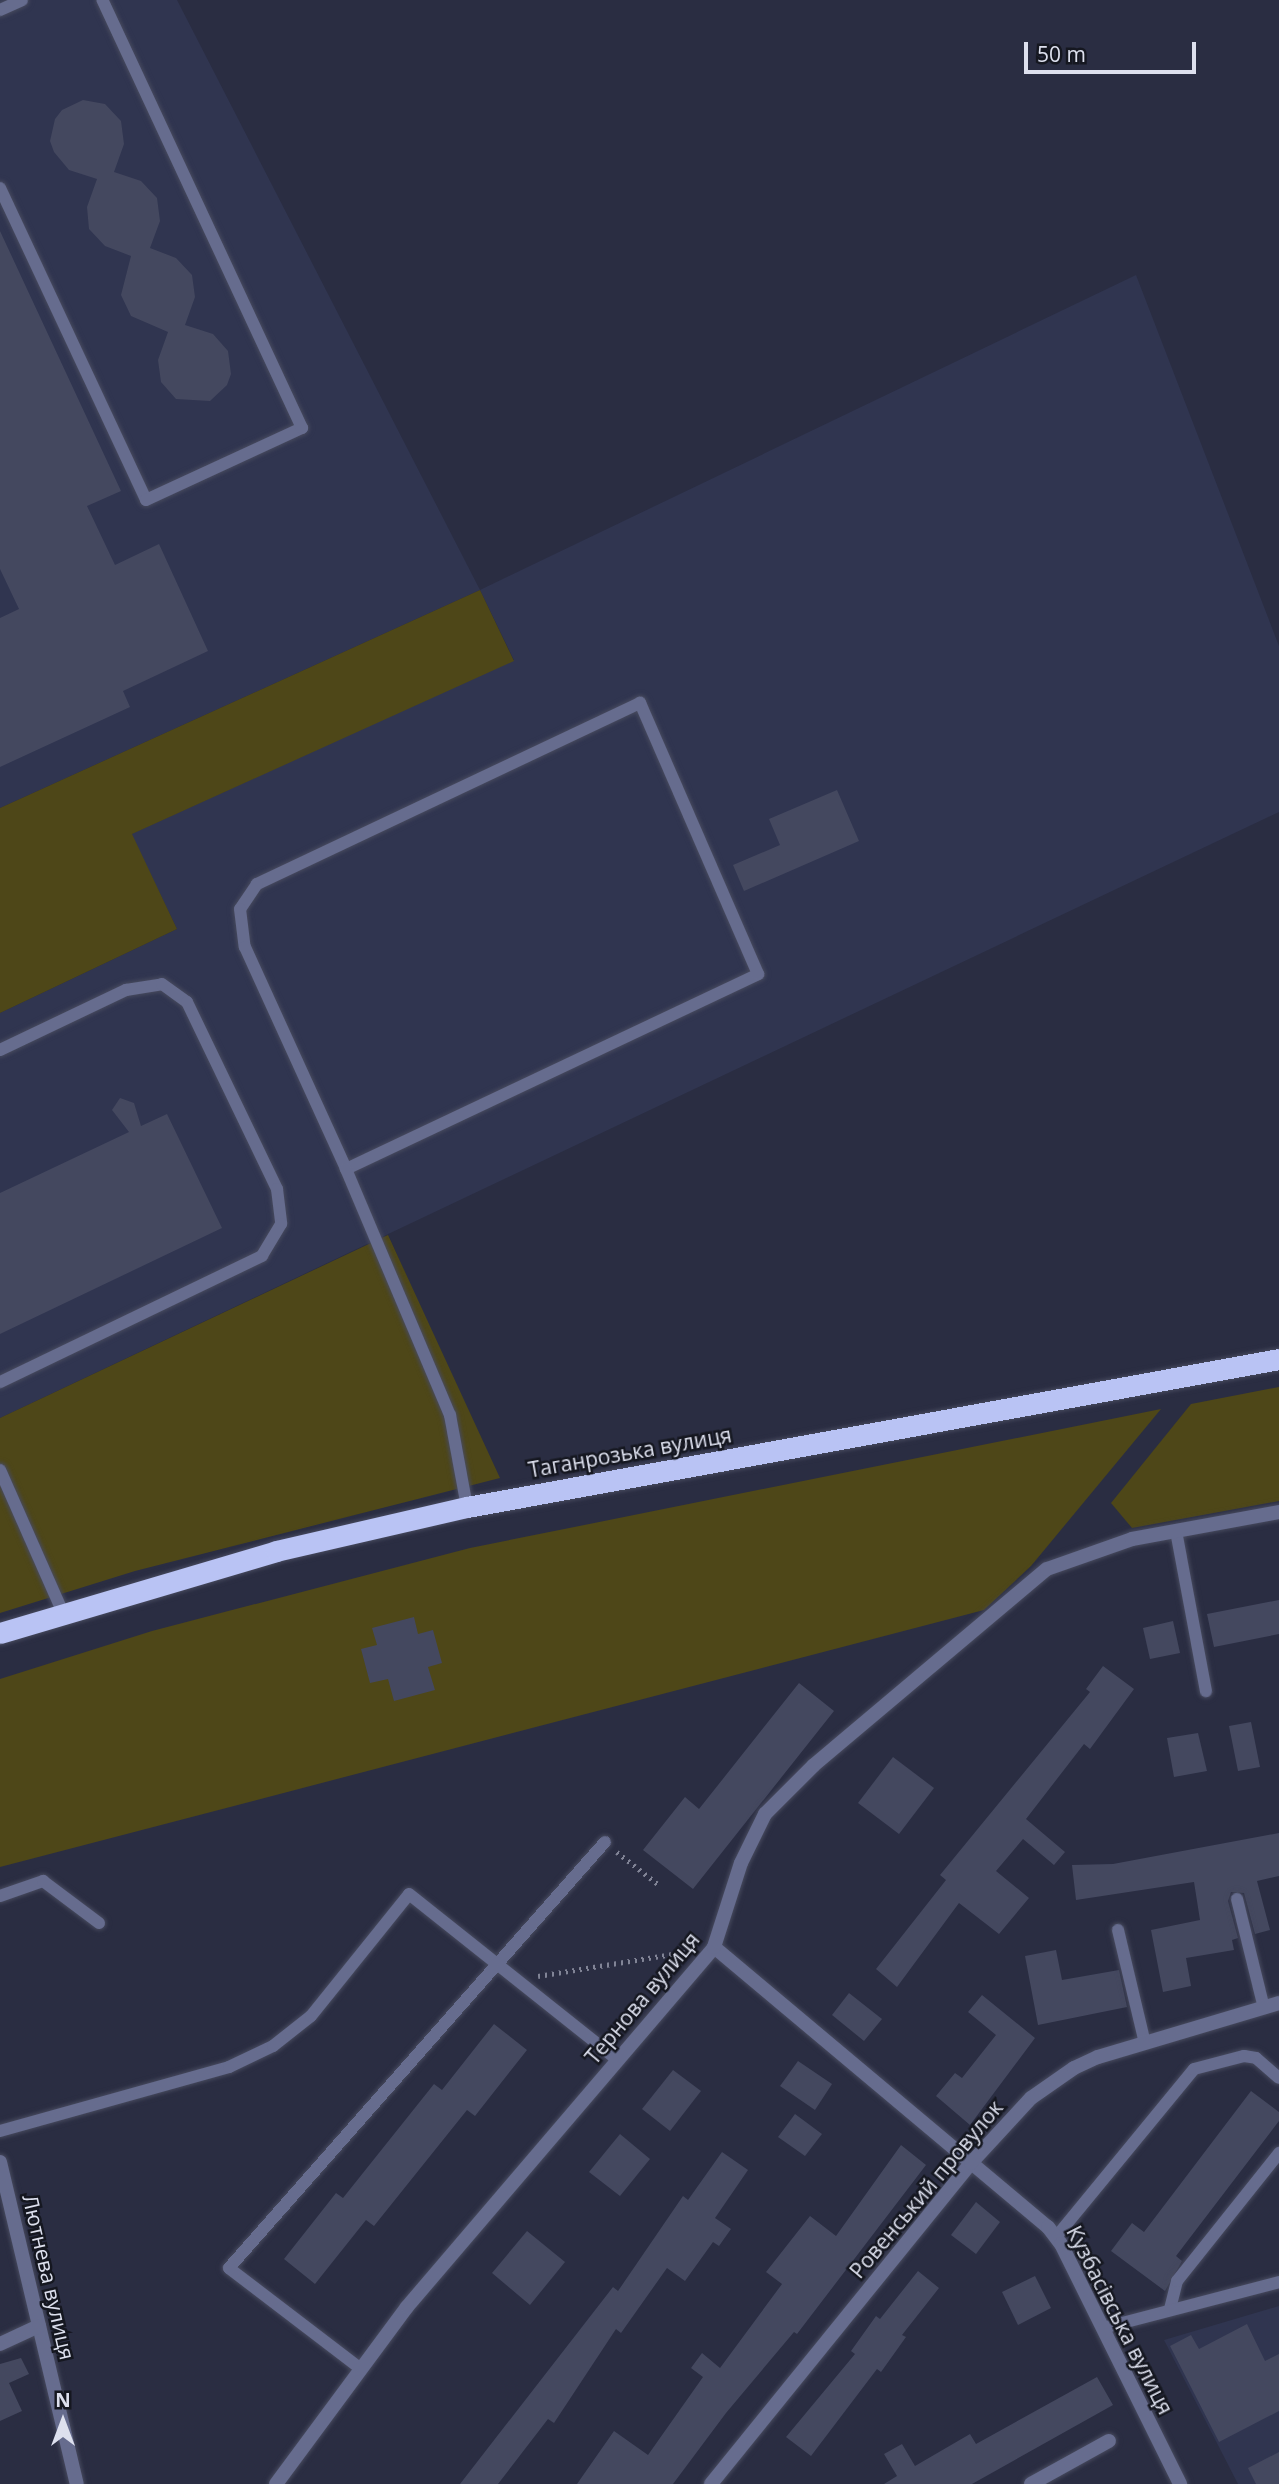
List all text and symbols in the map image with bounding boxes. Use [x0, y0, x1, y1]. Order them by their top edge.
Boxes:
scale bar [1027, 28, 1198, 72]
text: 50 m [1037, 40, 1086, 68]
street label: Таганрозька вулиця [526, 1422, 734, 1482]
street label: Тернова вулиця [580, 1927, 704, 2069]
street label: Ровенський провулок [844, 2095, 1008, 2283]
street label: Лютнева вулиця [18, 2192, 80, 2362]
street label: Кузбасівська вулиця [1062, 2222, 1178, 2418]
north arrow [28, 2386, 98, 2456]
text: N [55, 2387, 71, 2413]

